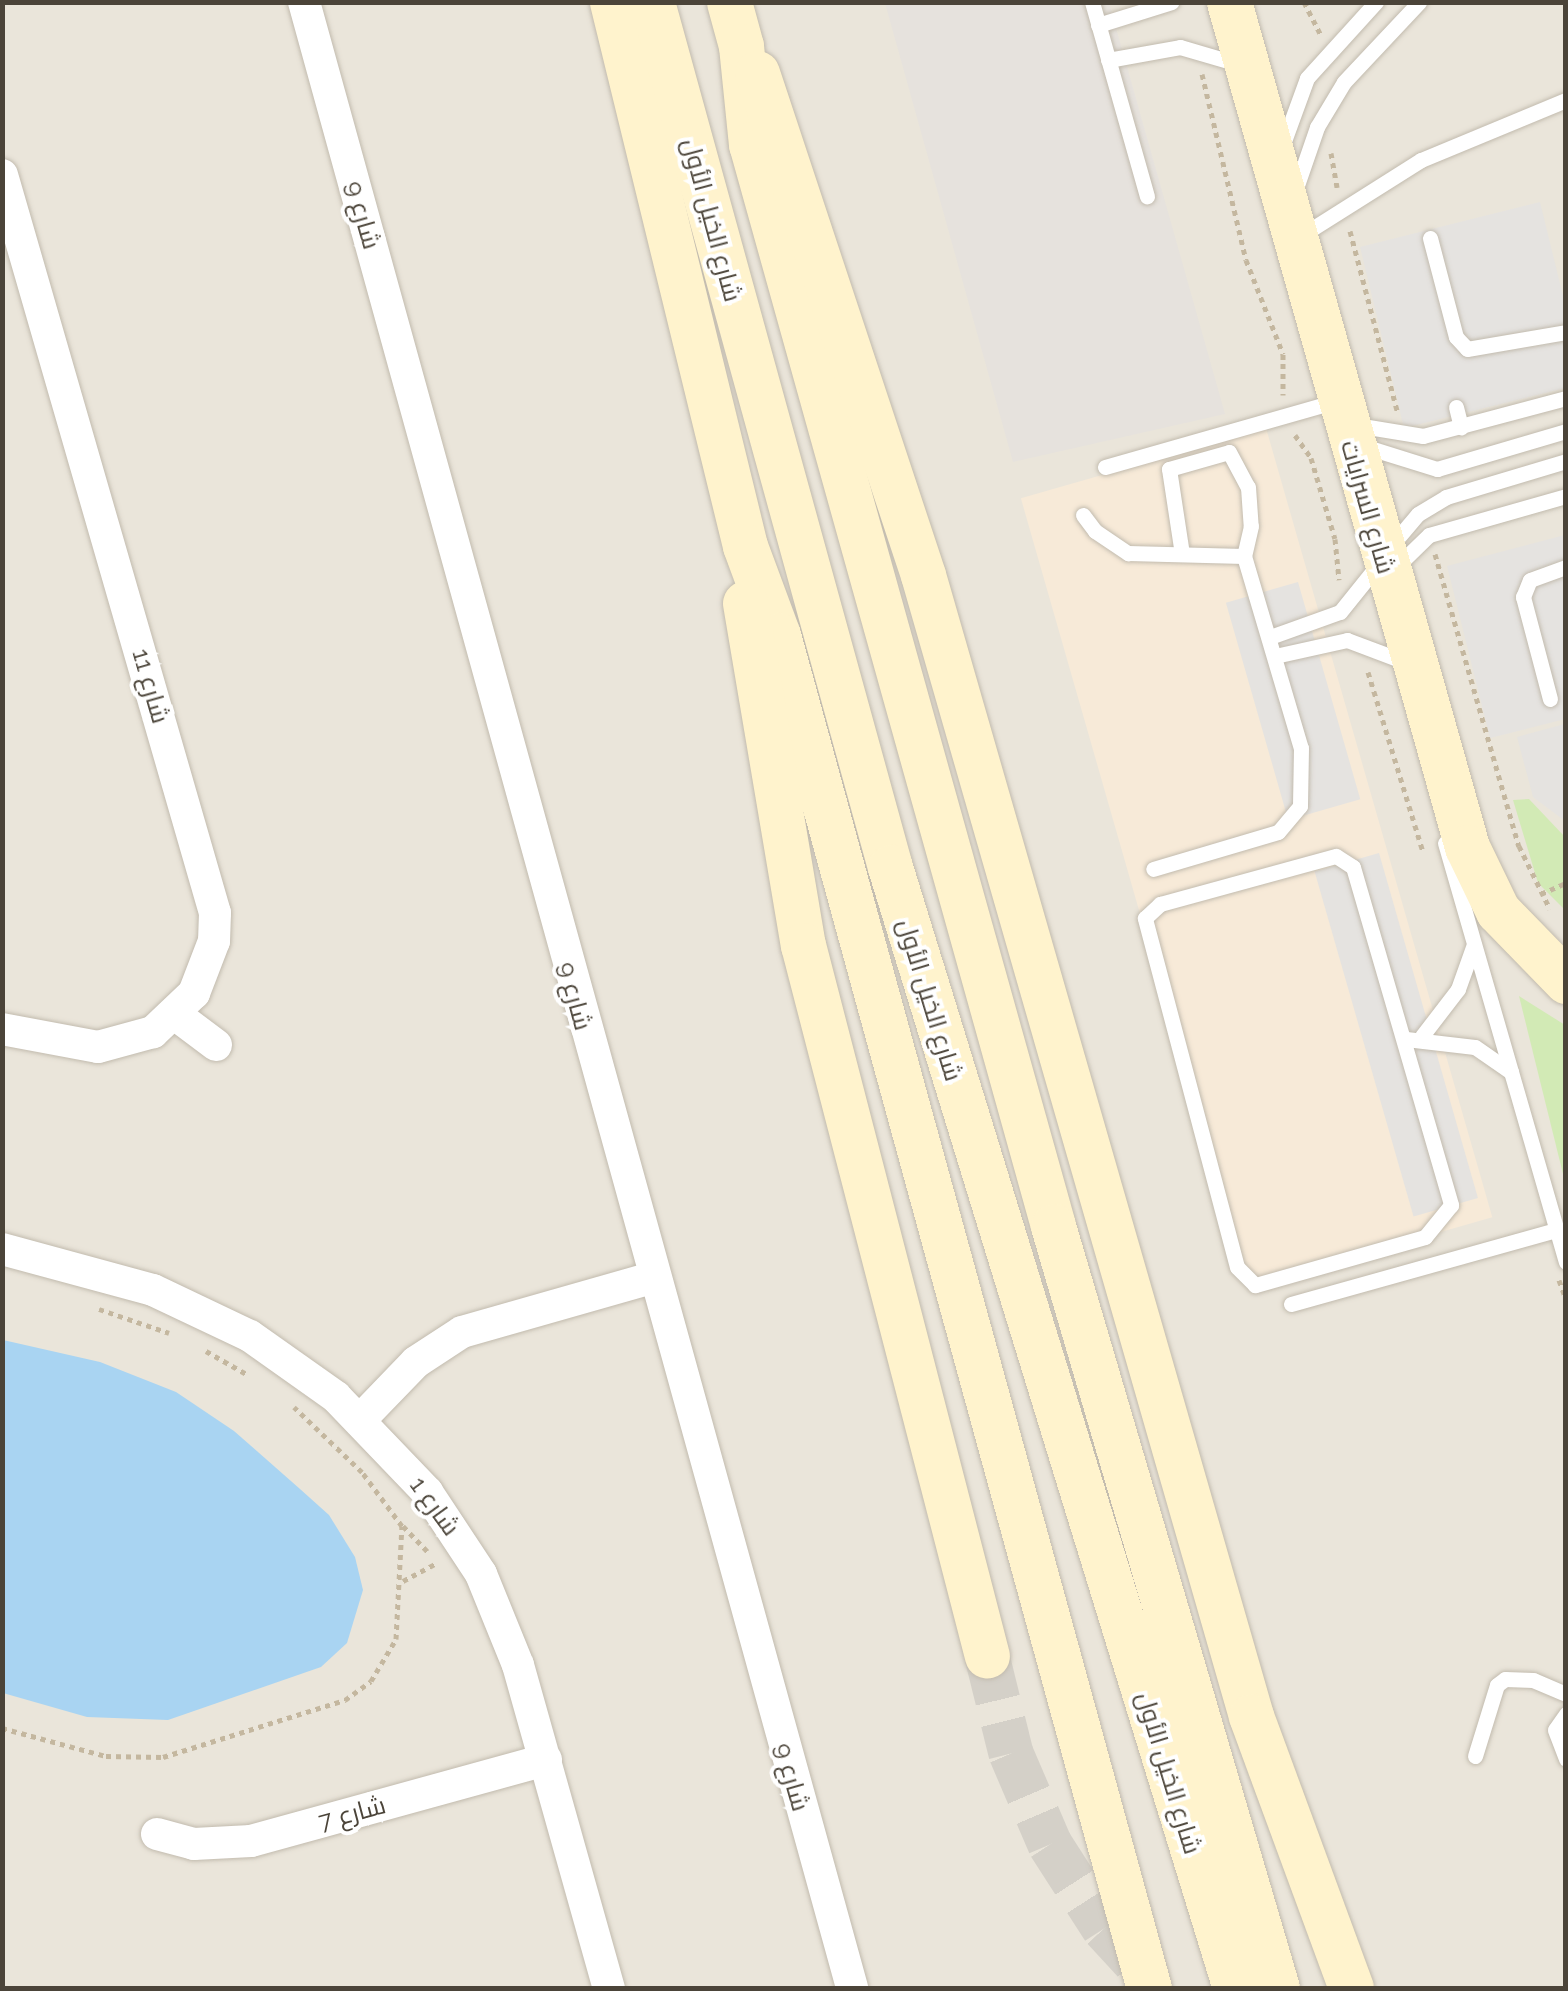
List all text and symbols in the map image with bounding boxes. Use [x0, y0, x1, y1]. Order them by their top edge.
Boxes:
street label: شارع الخيل الأول [676, 135, 748, 305]
street label: شارع 9 [339, 177, 387, 253]
street label: شارع السرايات [1335, 437, 1401, 577]
street label: شارع 11 [126, 645, 176, 727]
street label: شارع الخيل الأول [891, 915, 969, 1085]
street label: شارع 9 [552, 959, 598, 1033]
street label: شارع 1 [404, 1471, 466, 1541]
street label: شارع الخيل الأول [1130, 1688, 1208, 1858]
street label: شارع 9 [768, 1739, 816, 1815]
street label: شارع 7 [315, 1790, 389, 1836]

